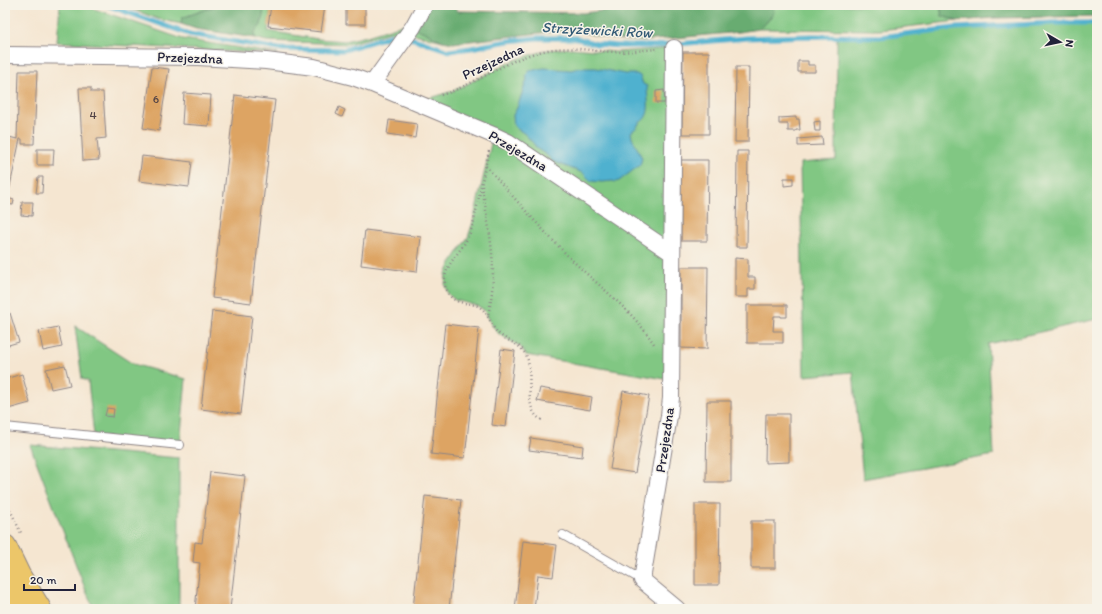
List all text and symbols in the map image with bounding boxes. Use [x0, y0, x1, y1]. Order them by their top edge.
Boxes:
water label: Strzyżewicki Rów [541, 18, 655, 42]
north arrow [1040, 22, 1080, 62]
text: N [1062, 39, 1076, 48]
street label: Przejzedna [460, 40, 527, 84]
street label: Przejezdna [157, 48, 224, 68]
house number: 6 [153, 92, 159, 106]
house number: 4 [89, 108, 97, 122]
street label: Przejezdna [485, 127, 551, 176]
street label: Przejezdna [652, 405, 678, 474]
scale bar [24, 566, 75, 592]
text: 20 m [30, 573, 57, 587]

